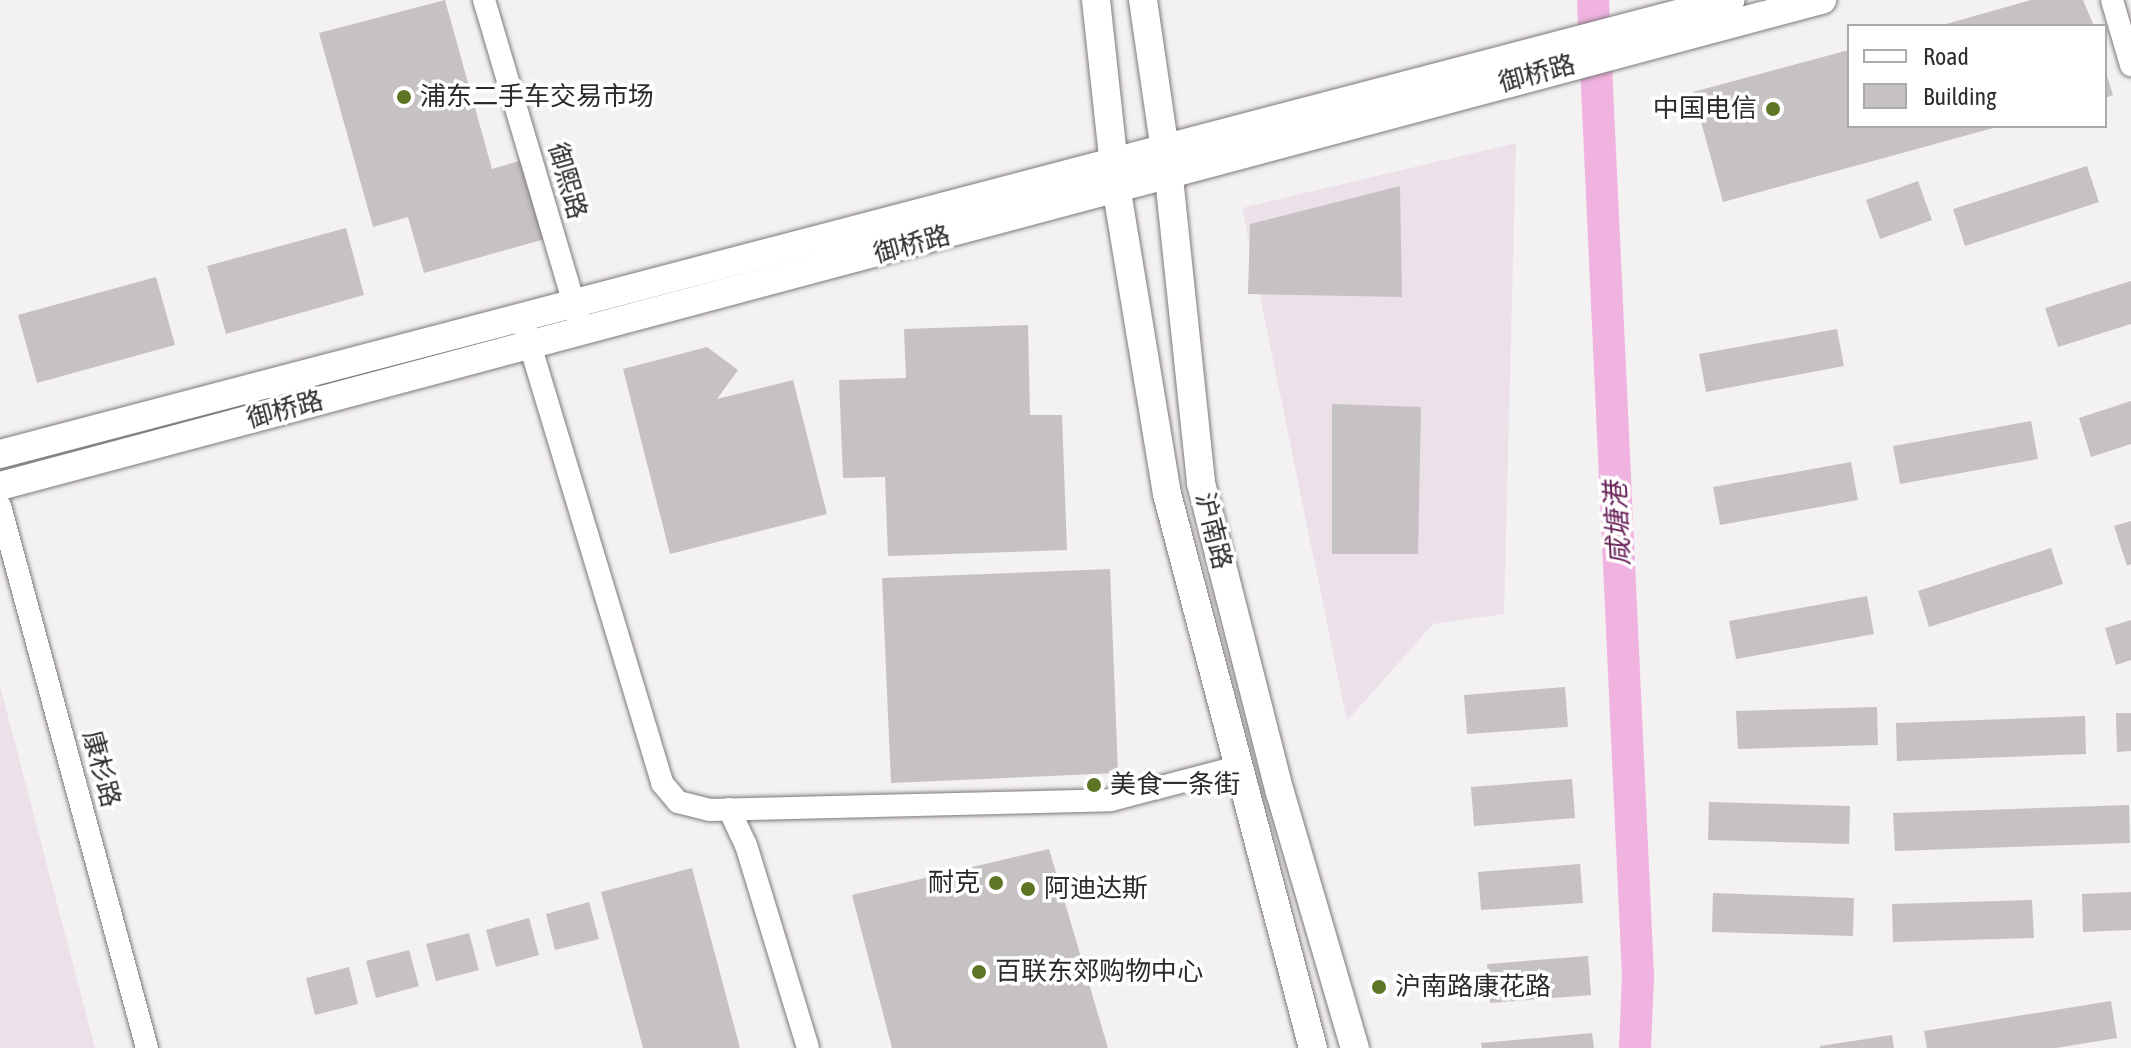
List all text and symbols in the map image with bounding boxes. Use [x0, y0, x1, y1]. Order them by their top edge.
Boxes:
legend [1847, 24, 2107, 128]
text: Road [1923, 43, 1969, 70]
street label: 御桥路 [1495, 49, 1579, 99]
place label: 浦东二手车交易市场 [420, 81, 654, 113]
text: Building [1923, 83, 1996, 110]
marker: 浦东二手车交易市场 [395, 88, 413, 106]
place label: 中国电信 [1653, 93, 1757, 125]
marker: 中国电信 [1764, 100, 1782, 118]
street label: 御熙路 [541, 139, 593, 223]
street label: 御桥路 [870, 220, 954, 270]
street label: 御桥路 [243, 385, 327, 435]
water label: 咸塘港 [1598, 481, 1636, 567]
street label: 沪南路 [1188, 489, 1238, 573]
street label: 康杉路 [76, 727, 126, 811]
place label: 美食一条街 [1110, 769, 1240, 801]
marker: 美食一条街 [1085, 776, 1103, 794]
place label: 耐克 [928, 867, 980, 899]
place label: 阿迪达斯 [1044, 873, 1148, 905]
marker: 耐克 [987, 874, 1005, 892]
marker: 阿迪达斯 [1019, 880, 1037, 898]
place label: 百联东郊购物中心 [995, 956, 1203, 988]
marker: 百联东郊购物中心 [970, 963, 988, 981]
place label: 沪南路康花路 [1395, 971, 1551, 1003]
marker: 沪南路康花路 [1370, 978, 1388, 996]

